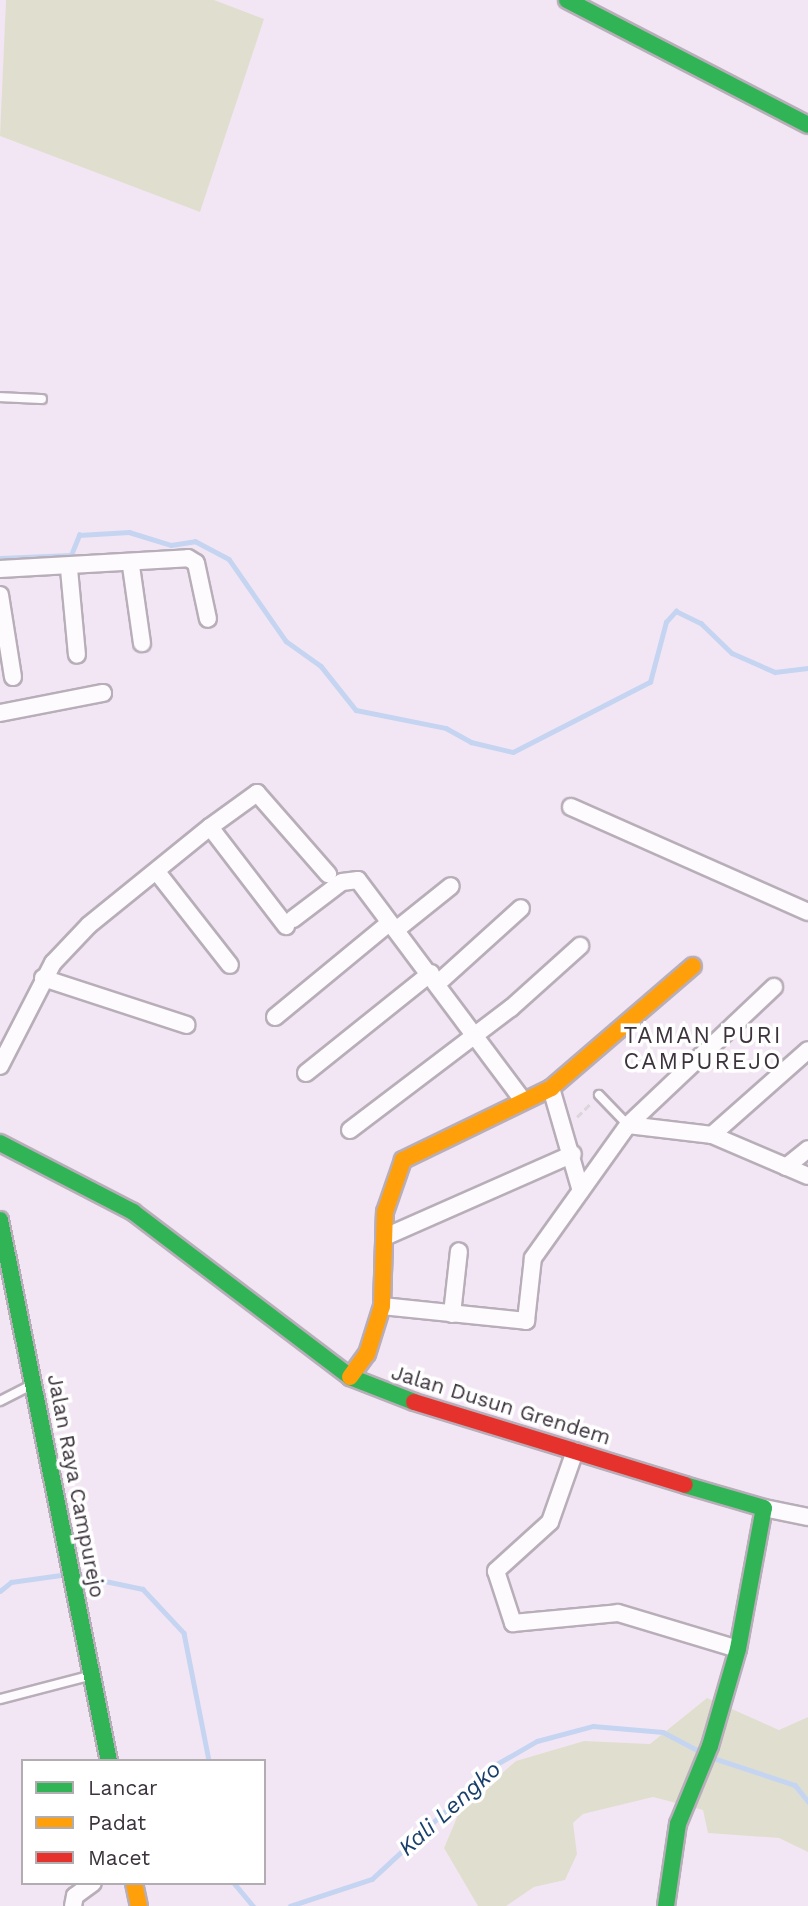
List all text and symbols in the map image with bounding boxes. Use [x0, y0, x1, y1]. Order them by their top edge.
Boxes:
district label: TAMAN PURI CAMPUREJO [625, 1022, 781, 1076]
street label: Jalan Dusun Grendem [388, 1360, 614, 1450]
street label: Jalan Raya Campurejo [42, 1372, 110, 1600]
water label: Kali Lengko [393, 1756, 507, 1862]
legend [21, 1759, 266, 1885]
text: Lancar [88, 1775, 158, 1800]
text: Padat [88, 1810, 146, 1835]
text: Macet [88, 1845, 150, 1870]

